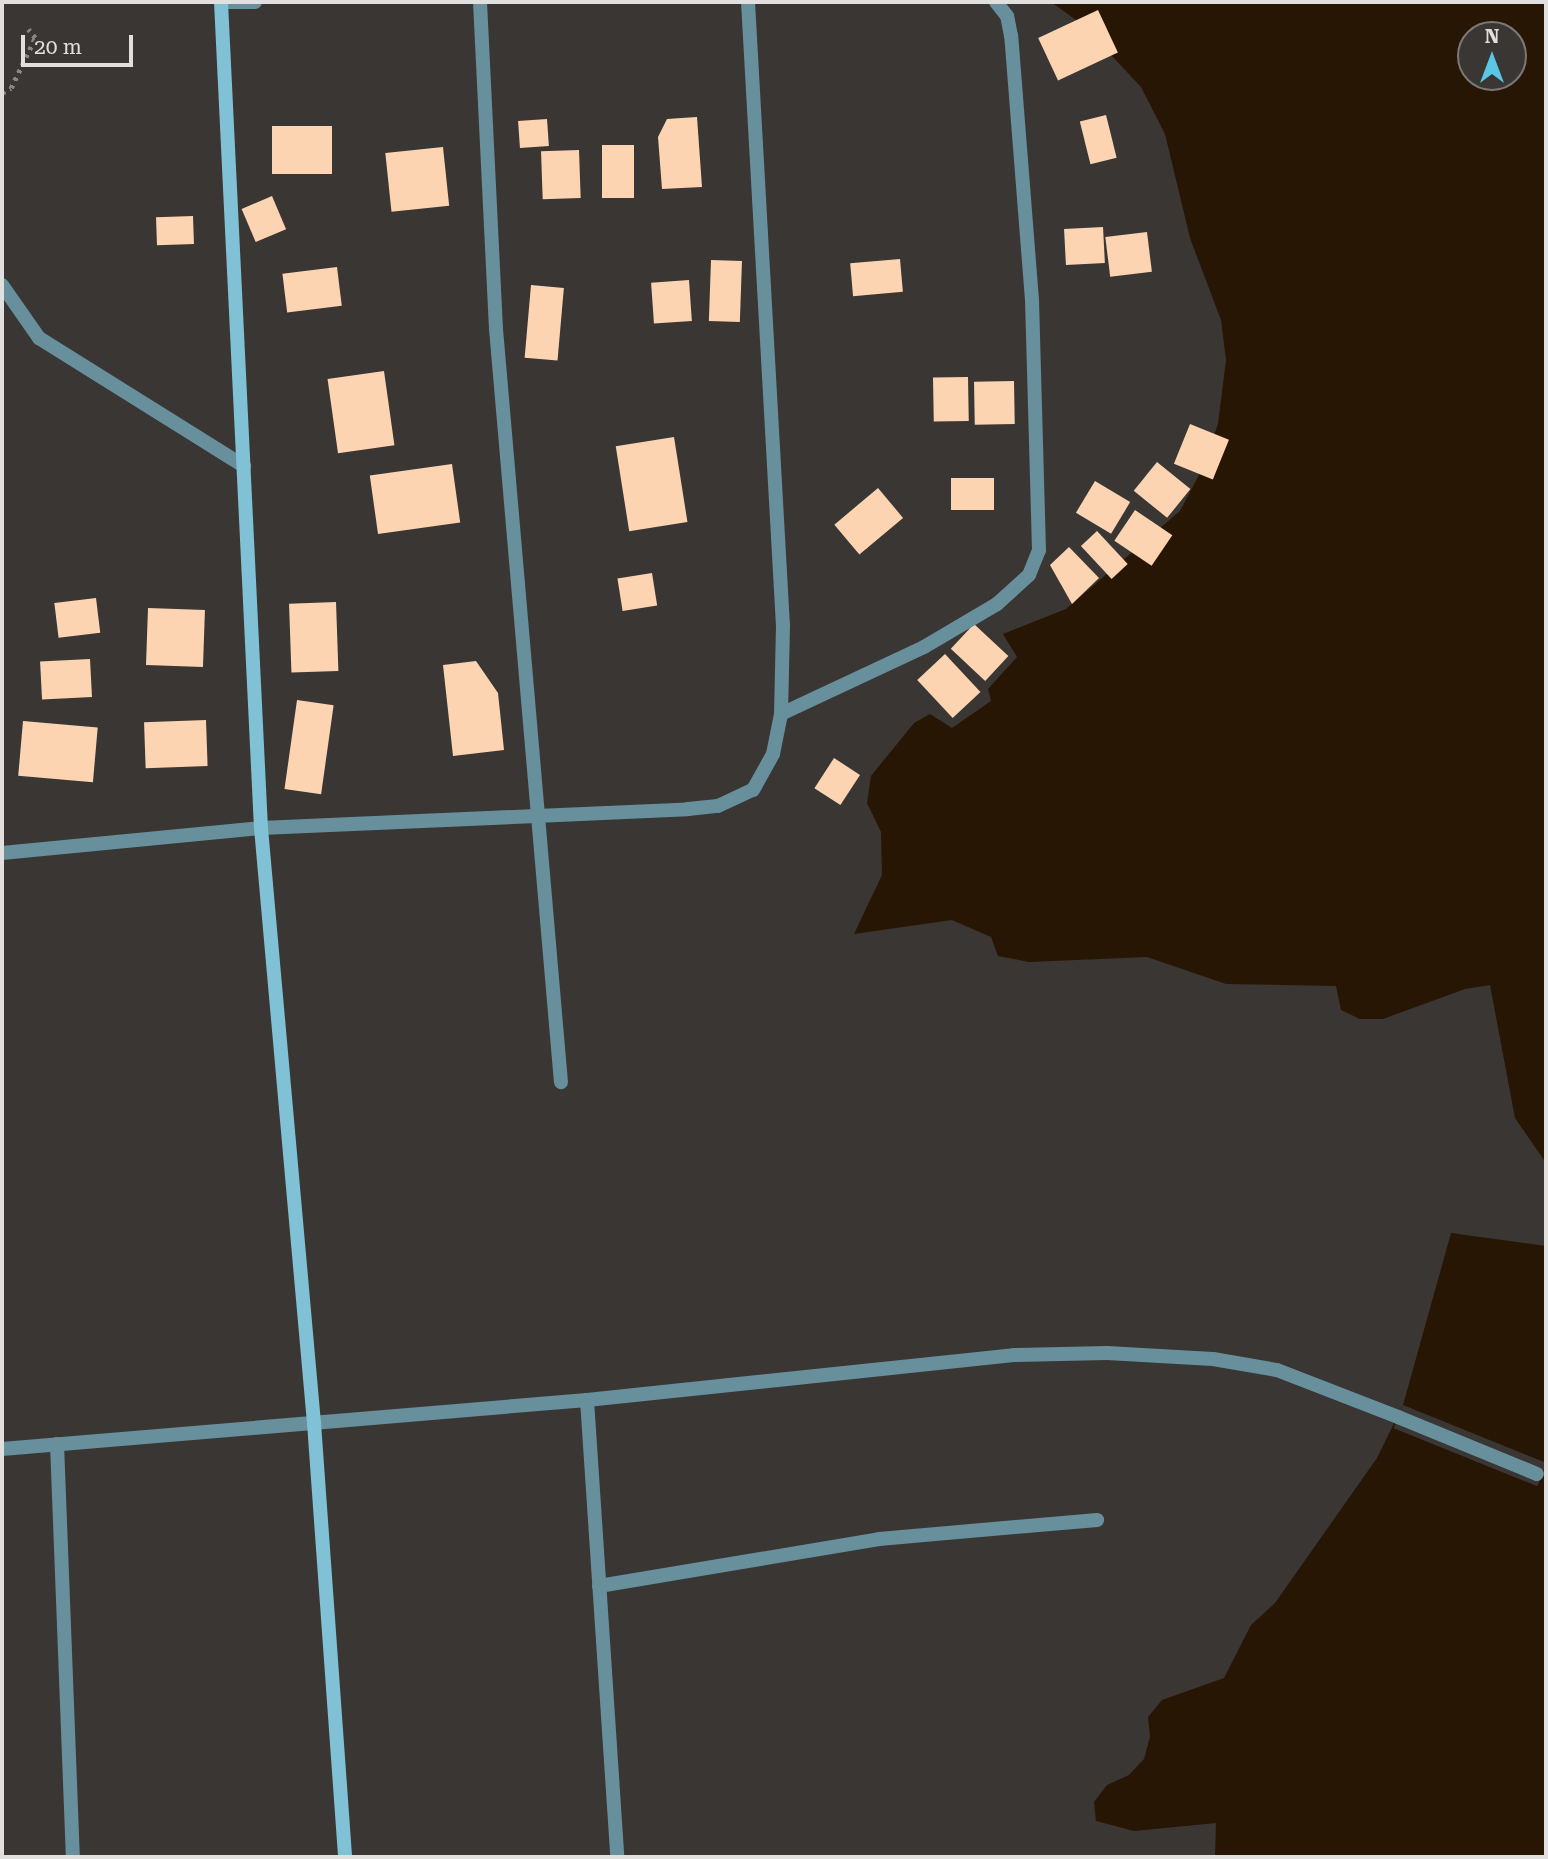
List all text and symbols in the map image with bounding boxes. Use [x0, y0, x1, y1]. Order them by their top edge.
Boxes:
scale bar [24, 21, 136, 65]
north arrow [1457, 21, 1527, 91]
text: N [1485, 25, 1499, 48]
text: 20 m [34, 35, 82, 59]

